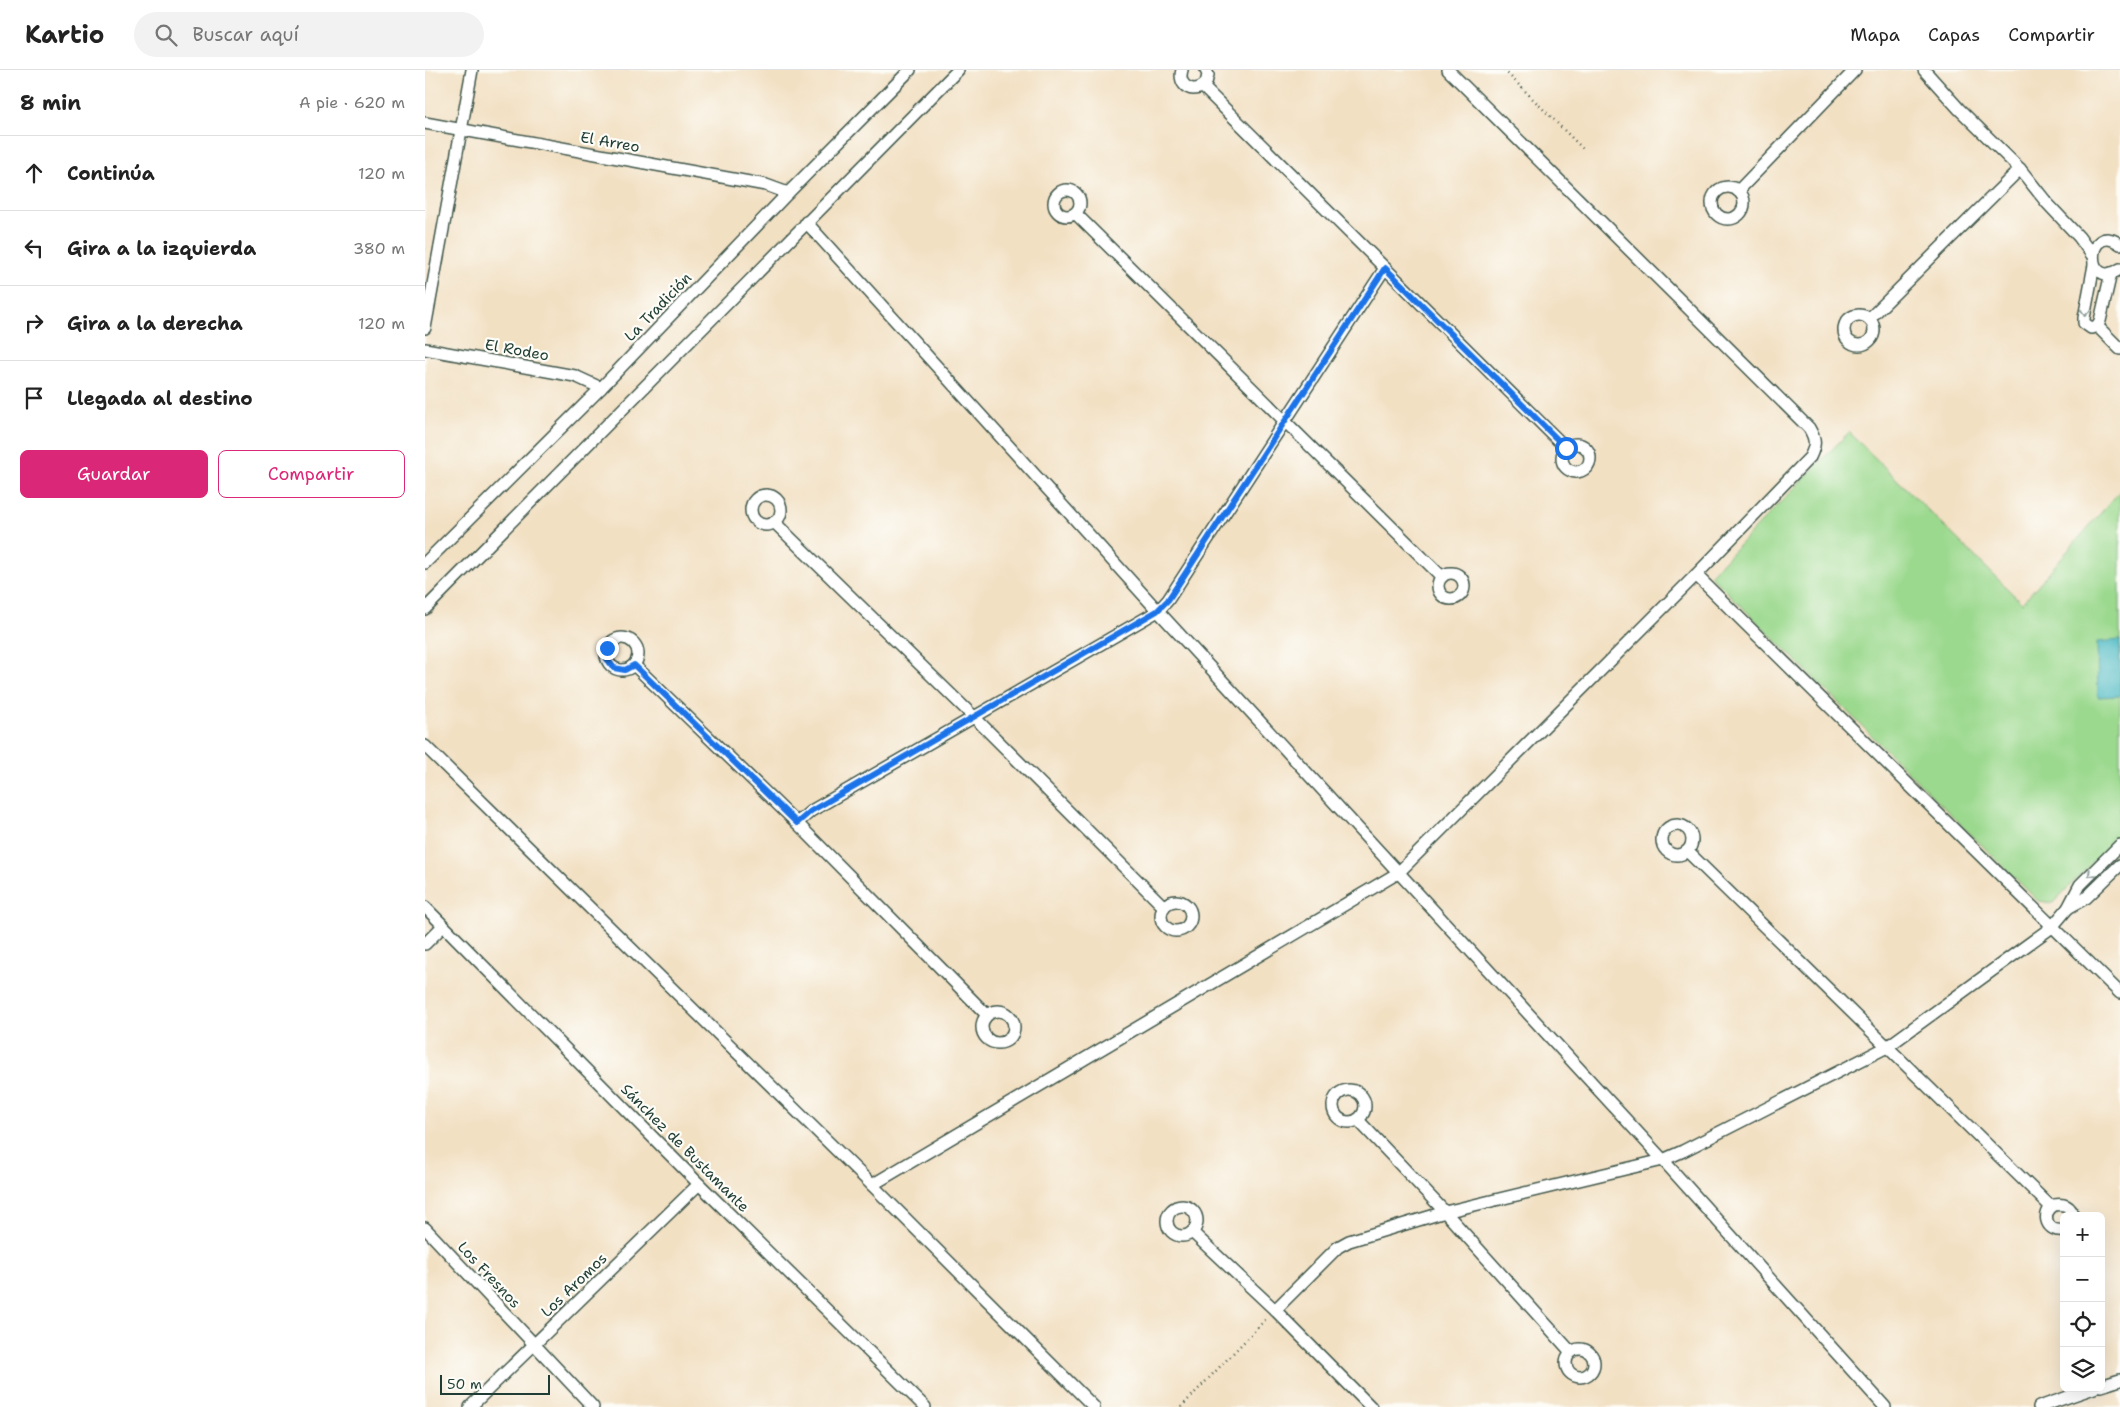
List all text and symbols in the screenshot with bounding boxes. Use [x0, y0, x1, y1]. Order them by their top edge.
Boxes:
search box [134, 12, 484, 57]
text: Kartio [25, 19, 104, 51]
icon: search [152, 21, 180, 49]
text: Buscar aquí [192, 22, 299, 47]
text: Mapa [1850, 23, 1900, 47]
text: Capas [1928, 23, 1980, 47]
text: Compartir [2008, 23, 2095, 47]
text: 8 min [20, 89, 81, 117]
text: A pie · 620 m [299, 92, 405, 113]
street label: El Arreo [579, 127, 641, 157]
icon: ahead [20, 159, 48, 187]
text: Continúa [67, 161, 155, 186]
text: 120 m [358, 163, 405, 184]
icon: left [20, 234, 48, 262]
text: Gira a la izquierda [67, 236, 256, 261]
text: 380 m [353, 238, 405, 259]
street label: La Tradición [620, 268, 696, 346]
icon: right [20, 309, 48, 337]
one-way arrow [2081, 309, 2091, 318]
text: Gira a la derecha [67, 311, 243, 336]
text: 120 m [358, 313, 405, 334]
street label: El Rodeo [483, 335, 551, 365]
icon: arrive [20, 384, 48, 412]
text: Llegada al destino [67, 386, 253, 411]
route start [1555, 437, 1578, 460]
button: Guardar [20, 450, 208, 498]
button: Compartir [218, 450, 405, 498]
route end [596, 637, 619, 660]
one-way arrow [2088, 868, 2097, 877]
street label: Sánchez de Bustamante [616, 1079, 754, 1217]
map controls [2060, 1212, 2105, 1392]
button: + [2060, 1212, 2105, 1257]
street label: Los Fresnos [453, 1237, 525, 1313]
street label: Los Aromos [537, 1248, 611, 1322]
button: − [2060, 1257, 2105, 1302]
button: locate [2060, 1302, 2105, 1347]
button: layers [2060, 1347, 2105, 1392]
scale bar [440, 1372, 550, 1395]
text: 50 m [447, 1375, 482, 1393]

